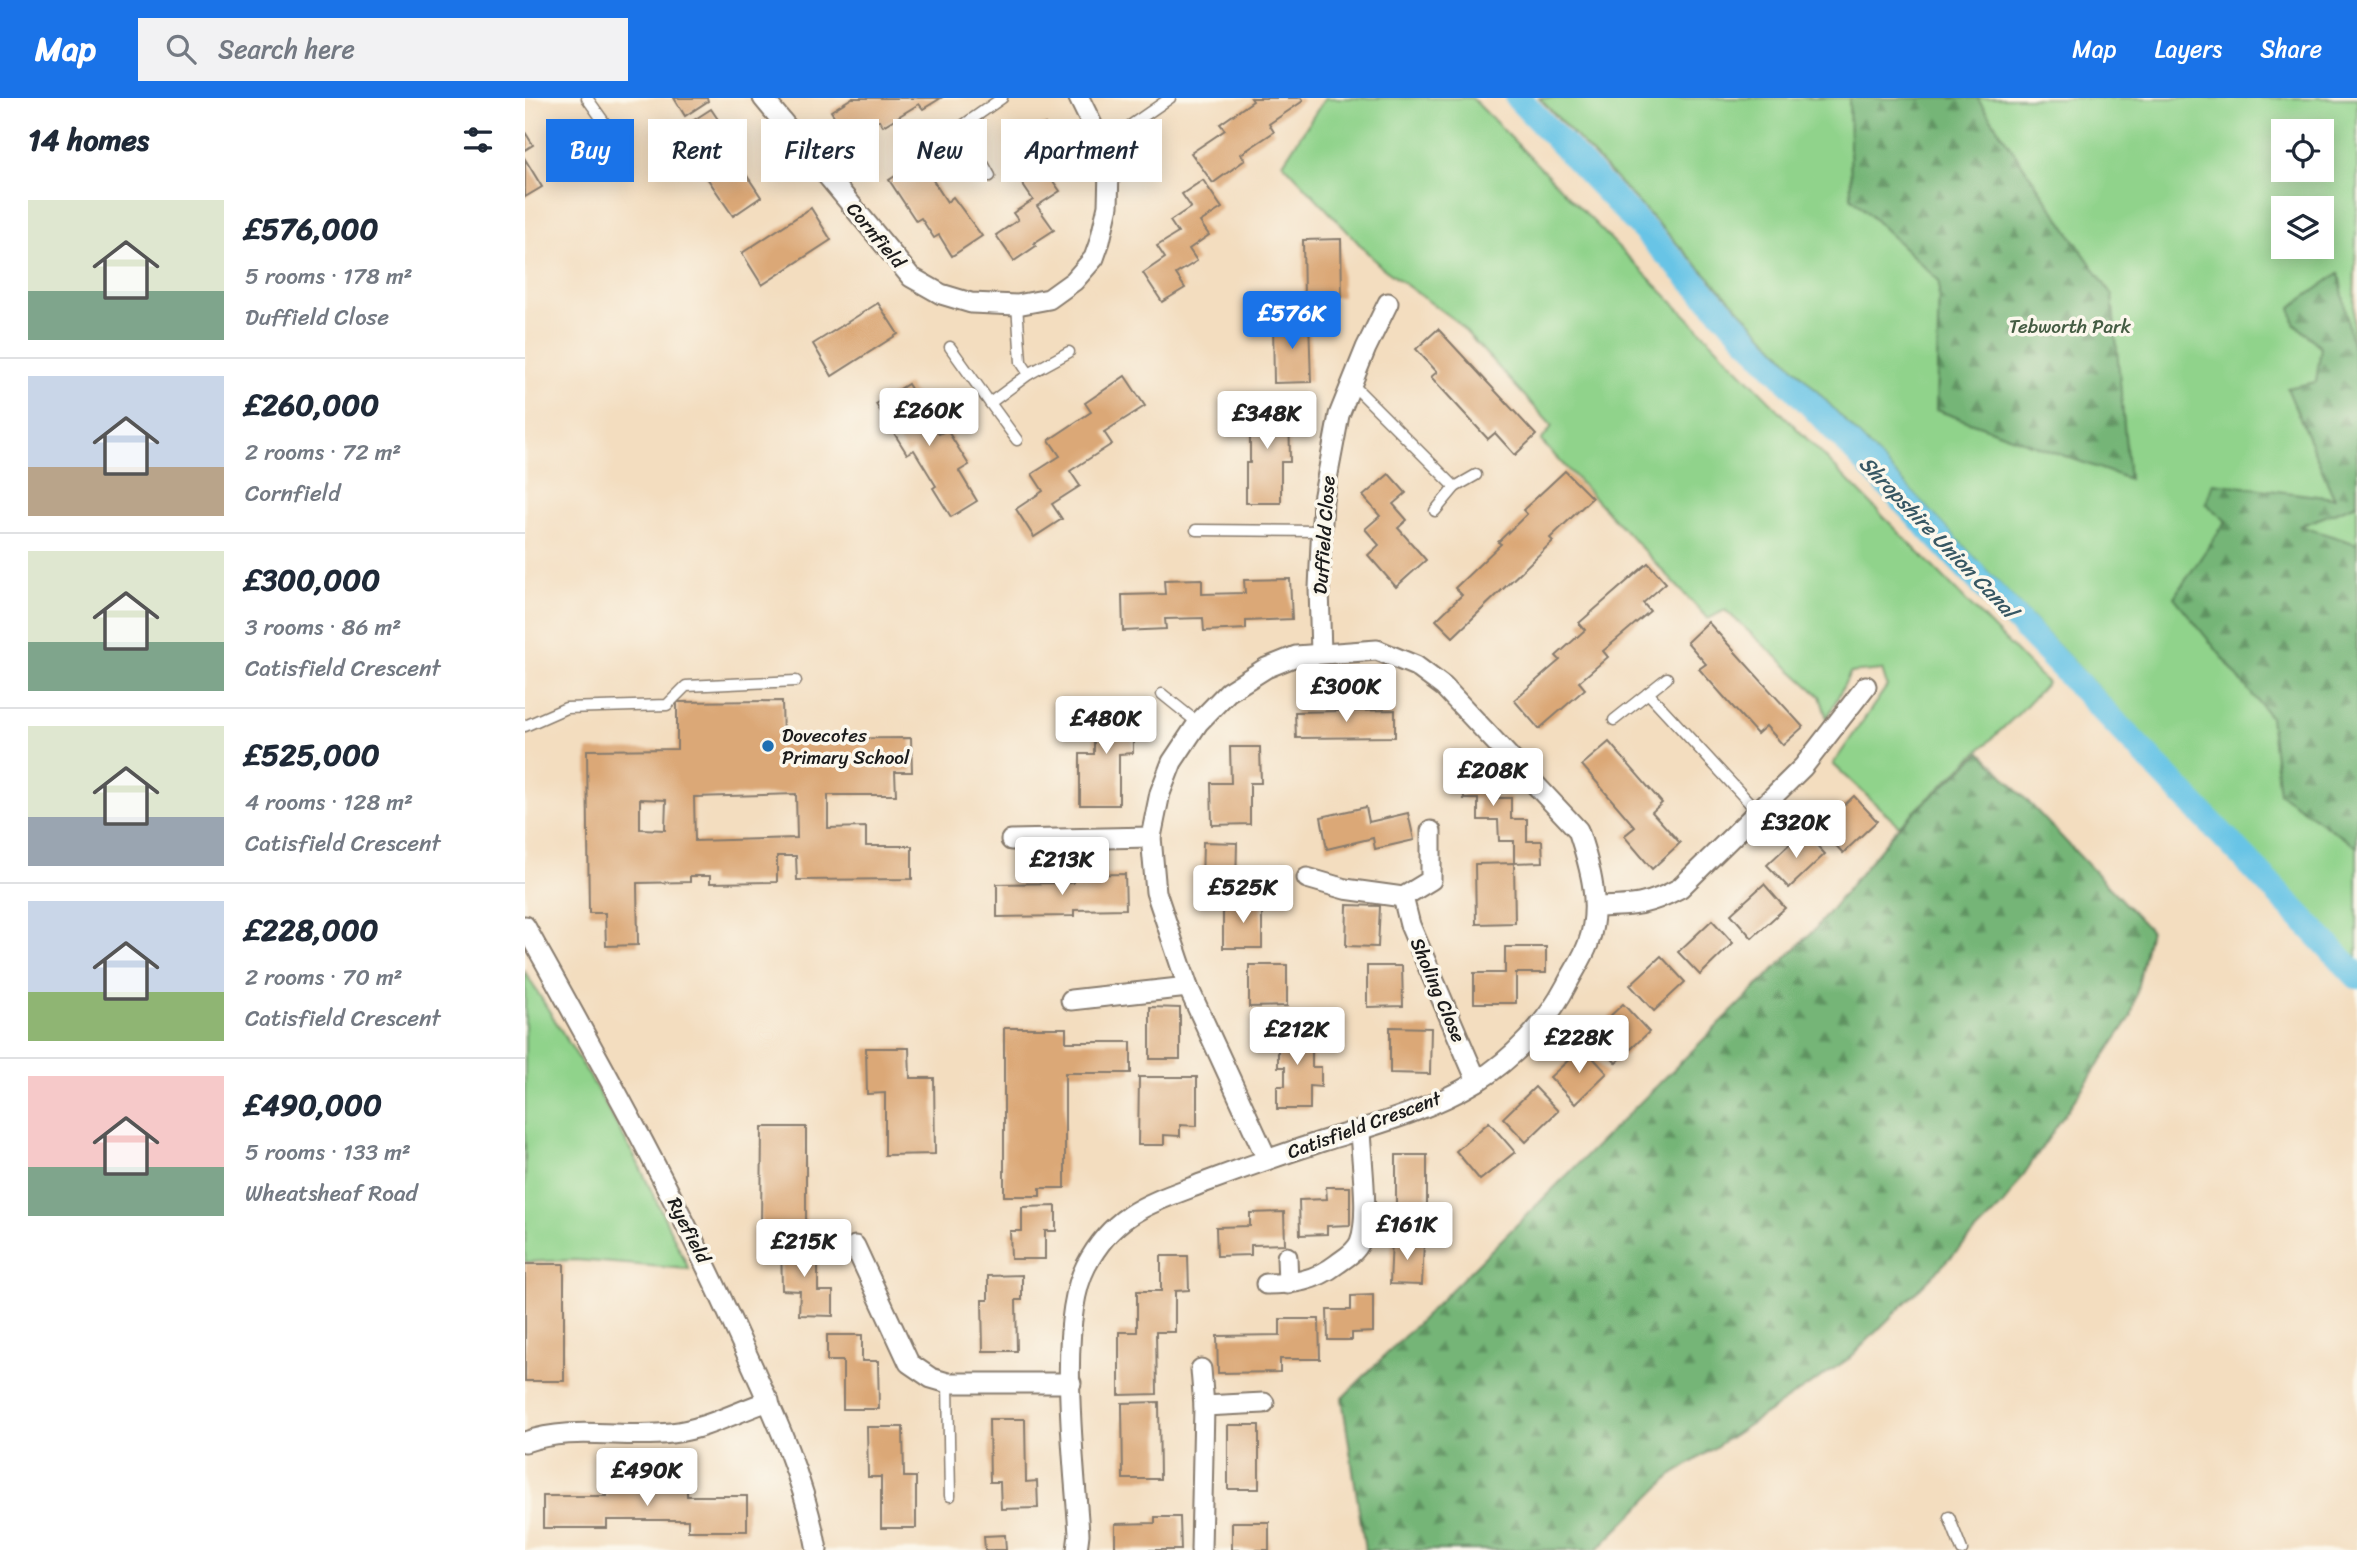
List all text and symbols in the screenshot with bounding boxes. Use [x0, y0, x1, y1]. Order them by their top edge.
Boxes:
search box [138, 18, 628, 81]
text: Map [35, 20, 96, 78]
text: Search here [218, 26, 355, 72]
text: Map [2072, 28, 2117, 70]
text: Layers [2155, 28, 2222, 70]
text: Share [2260, 28, 2322, 70]
icon: search [162, 30, 200, 68]
text: 14 homes [28, 113, 149, 167]
chip: Buy [546, 119, 634, 182]
chip: Rent [648, 119, 747, 182]
chip: Filters [761, 119, 879, 182]
chip: New [893, 119, 987, 182]
chip: Apartment [1001, 119, 1162, 182]
map controls [2271, 119, 2334, 259]
button: locate [2271, 119, 2334, 182]
icon: filters [459, 121, 497, 159]
street label: Cornfield [838, 194, 915, 277]
button: layers [2271, 196, 2334, 259]
text: £576,000 [245, 202, 378, 256]
icon: home [84, 228, 168, 312]
text: 5 rooms · 178 m² [245, 256, 413, 297]
pin: £576K [1243, 292, 1341, 351]
text: £576K [1259, 293, 1325, 334]
text: Duffield Close [245, 297, 389, 338]
park label: Tebworth Park [2009, 310, 2132, 343]
text: £260,000 [245, 378, 379, 432]
pin: £260K [880, 388, 978, 448]
text: £260K [895, 390, 963, 431]
pin: £348K [1218, 392, 1316, 451]
text: £348K [1233, 393, 1301, 434]
icon: home [84, 404, 168, 488]
text: 2 rooms · 72 m² [245, 432, 401, 473]
water label: Shropshire Union Canal [1850, 446, 2030, 631]
text: Cornfield [245, 473, 340, 514]
street label: Duffield Close [1303, 474, 1345, 595]
text: £300,000 [245, 553, 380, 607]
icon: home [84, 579, 168, 663]
text: 3 rooms · 86 m² [245, 607, 401, 648]
text: Catisfield Crescent [245, 648, 441, 689]
pin: £300K [1297, 664, 1395, 724]
text: £300K [1312, 666, 1380, 707]
pin: £480K [1057, 696, 1155, 756]
text: £480K [1072, 698, 1140, 739]
place label: Dovecotes Primary School [782, 719, 910, 774]
text: £525,000 [245, 728, 380, 782]
marker: Dovecotes Primary School [760, 738, 776, 754]
pin: £208K [1444, 748, 1542, 808]
text: £208K [1459, 750, 1527, 791]
icon: home [84, 754, 168, 838]
text: 4 rooms · 128 m² [245, 782, 413, 823]
pin: £320K [1747, 800, 1845, 860]
text: £320K [1763, 802, 1829, 843]
text: Catisfield Crescent [245, 823, 441, 864]
pin: £213K [1013, 838, 1111, 897]
text: £213K [1031, 839, 1093, 880]
pin: £525K [1194, 866, 1292, 925]
text: £525K [1209, 867, 1277, 908]
text: £228,000 [245, 903, 379, 957]
icon: home [84, 929, 168, 1013]
street label: Sholing Close [1401, 932, 1475, 1048]
text: 2 rooms · 70 m² [245, 957, 403, 998]
text: Catisfield Crescent [245, 998, 441, 1039]
pin: £212K [1248, 1007, 1346, 1067]
text: £212K [1266, 1009, 1328, 1050]
pin: £228K [1530, 1016, 1628, 1075]
text: £228K [1546, 1017, 1612, 1058]
text: £490,000 [245, 1078, 382, 1132]
street label: Catisfield Crescent [1282, 1081, 1447, 1168]
icon: home [84, 1104, 168, 1188]
text: 5 rooms · 133 m² [245, 1132, 411, 1173]
text: Wheatsheaf Road [245, 1173, 418, 1214]
street label: Ryefield [658, 1191, 721, 1271]
pin: £161K [1358, 1202, 1456, 1262]
text: £161K [1378, 1204, 1436, 1245]
pin: £215K [755, 1220, 853, 1279]
text: £215K [772, 1221, 836, 1262]
pin: £490K [598, 1448, 696, 1508]
text: £490K [612, 1450, 682, 1491]

